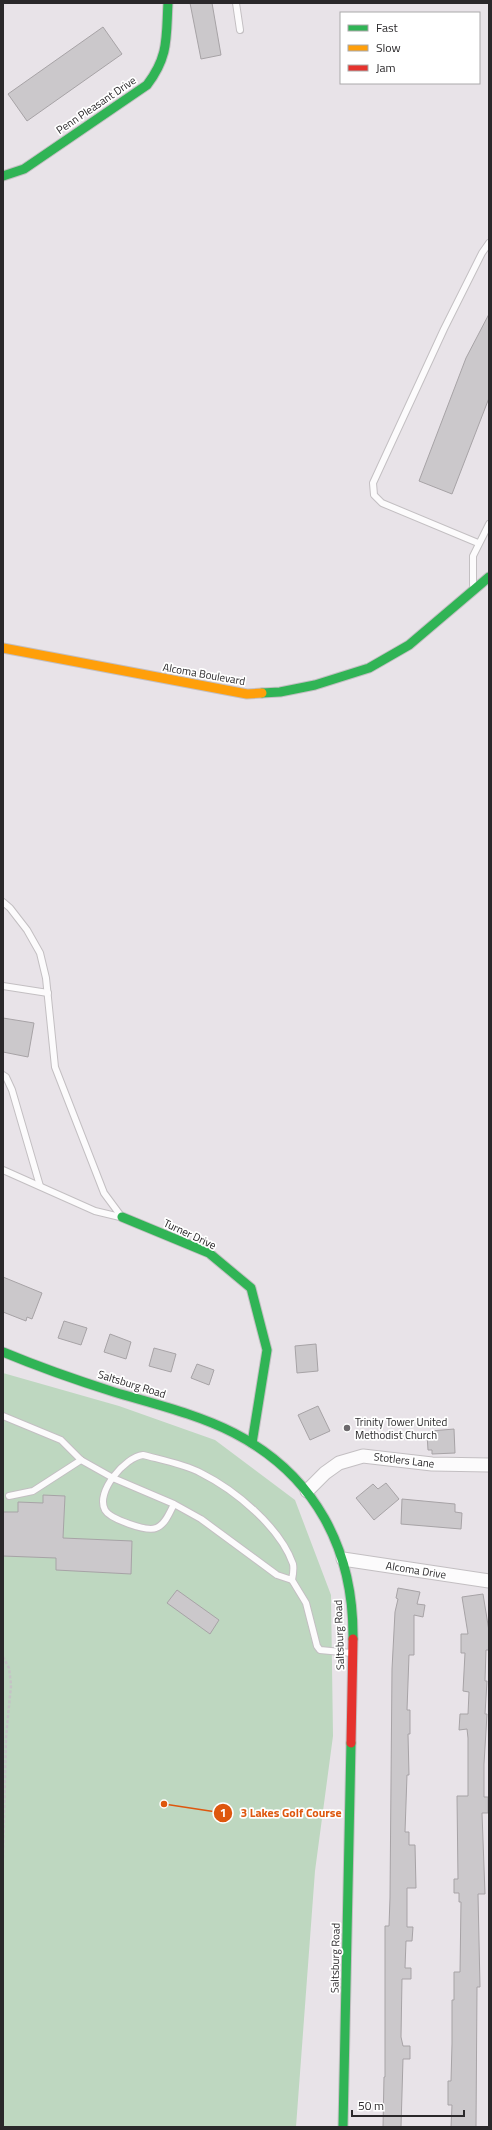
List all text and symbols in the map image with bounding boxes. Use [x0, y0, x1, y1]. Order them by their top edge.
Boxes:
legend [340, 12, 480, 84]
text: Fast [376, 18, 399, 37]
text: Slow [376, 38, 401, 57]
text: Jam [376, 58, 396, 77]
street label: Penn Pleasant Drive [53, 72, 139, 138]
street label: Alcoma Boulevard [162, 659, 247, 689]
street label: Turner Drive [161, 1215, 219, 1253]
street label: Saltsburg Road [96, 1366, 168, 1402]
place label: Trinity Tower United Methodist Church [355, 1414, 447, 1443]
marker: Trinity Tower United Methodist Church [342, 1423, 352, 1433]
street label: Stotlers Lane [373, 1448, 436, 1472]
street label: Alcoma Drive [385, 1557, 448, 1583]
street label: Saltsburg Road [330, 1599, 348, 1670]
callout: 3 Lakes Golf Course [213, 1801, 350, 1825]
text: 1 [220, 1803, 226, 1822]
text: 3 Lakes Golf Course [240, 1803, 342, 1822]
street label: Saltsburg Road [326, 1923, 344, 1993]
scale bar [352, 2092, 464, 2118]
text: 50 m [358, 2096, 384, 2115]

